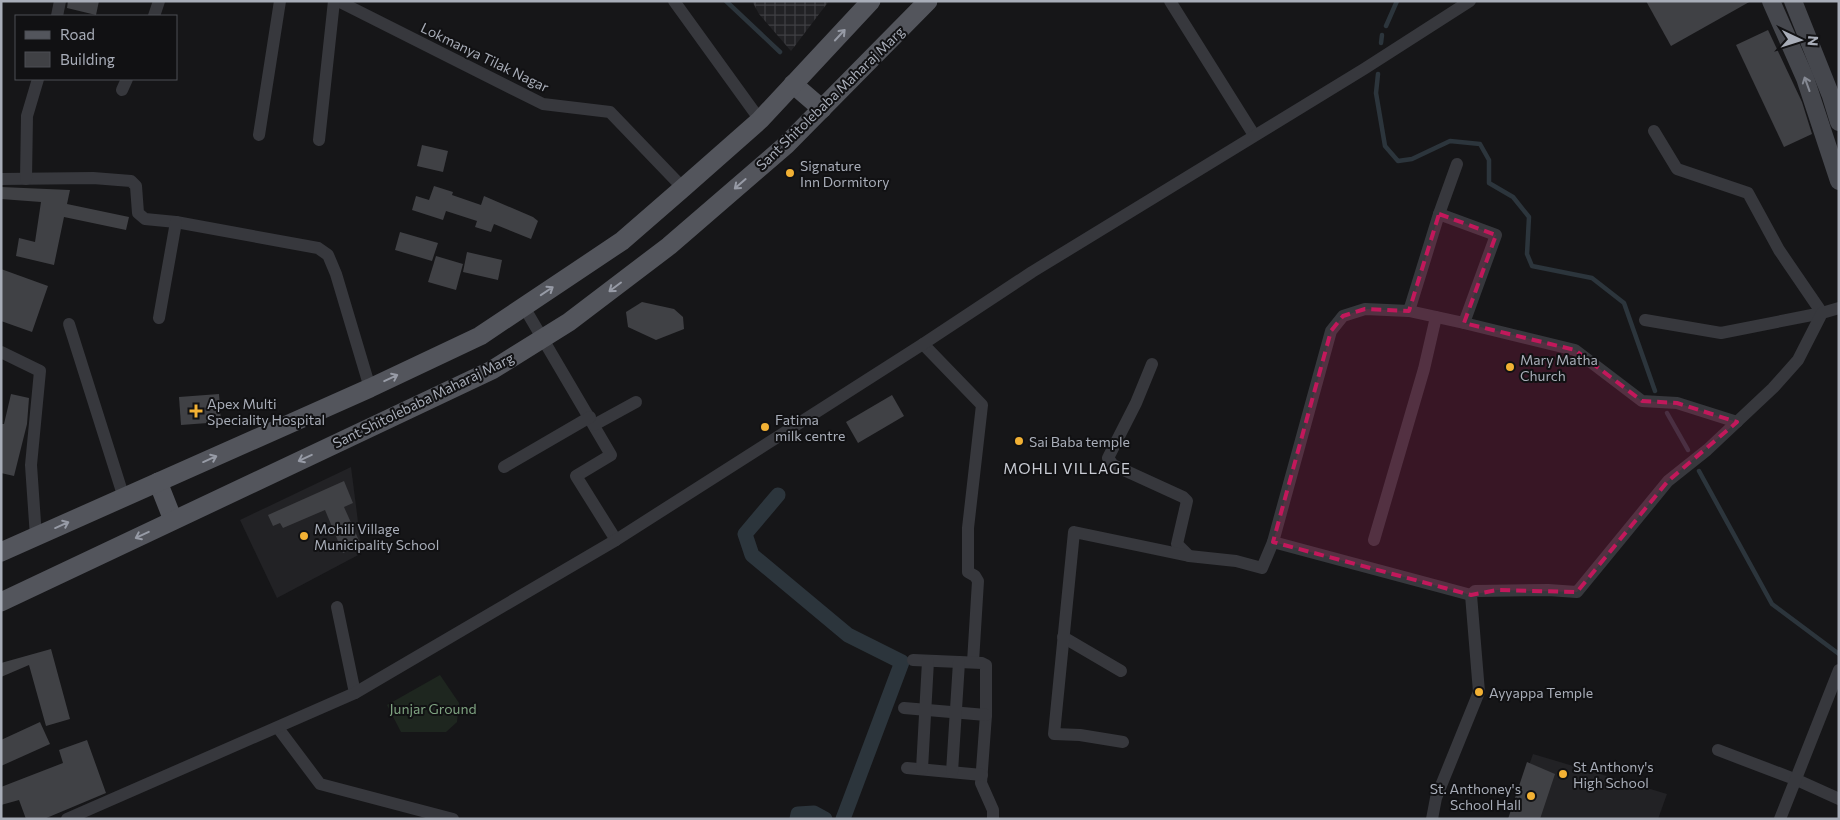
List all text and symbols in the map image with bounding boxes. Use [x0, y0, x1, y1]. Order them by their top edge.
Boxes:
legend [15, 15, 178, 80]
north arrow [1775, 15, 1825, 65]
street label: Lokmanya Tilak Nagar [418, 19, 552, 96]
street label: Sant Shitolebaba Maharaj Marg [752, 22, 908, 173]
text: Road [60, 25, 95, 43]
one-way arrow [834, 29, 846, 41]
text: N [1805, 35, 1822, 47]
text: Building [60, 50, 115, 68]
one-way arrow [1802, 77, 1811, 93]
place label: Signature Inn Dormitory [800, 157, 890, 190]
marker: Signature Inn Dormitory [784, 167, 796, 179]
one-way arrow [734, 178, 747, 190]
one-way arrow [609, 282, 622, 293]
one-way arrow [540, 286, 554, 296]
street label: Sant Shitolebaba Maharaj Marg [330, 348, 517, 451]
place label: Mary Matha Church [1520, 351, 1598, 384]
marker: Mary Matha Church [1504, 361, 1516, 373]
one-way arrow [383, 373, 398, 383]
place label: Apex Multi Speciality Hospital [207, 395, 325, 428]
marker: Apex Multi Speciality Hospital [189, 404, 203, 418]
place label: Fatima milk centre [775, 411, 845, 444]
marker: Fatima milk centre [759, 421, 771, 433]
place label: Sai Baba temple [1029, 433, 1130, 450]
marker: Sai Baba temple [1013, 435, 1025, 447]
one-way arrow [202, 454, 217, 463]
one-way arrow [298, 454, 313, 463]
district label: MOHLI VILLAGE [1003, 459, 1131, 477]
one-way arrow [54, 519, 69, 529]
place label: Mohili Village Municipality School [314, 520, 439, 553]
marker: Mohili Village Municipality School [298, 530, 310, 542]
one-way arrow [135, 531, 150, 540]
place label: Ayyappa Temple [1489, 684, 1593, 701]
marker: Ayyappa Temple [1473, 686, 1485, 698]
park label: Junjar Ground [390, 700, 477, 717]
place label: St Anthony's High School [1573, 758, 1654, 791]
marker: St Anthony's High School [1557, 768, 1569, 780]
place label: St. Anthoney's School Hall [1430, 780, 1521, 813]
marker: St. Anthoney's School Hall [1525, 790, 1537, 802]

